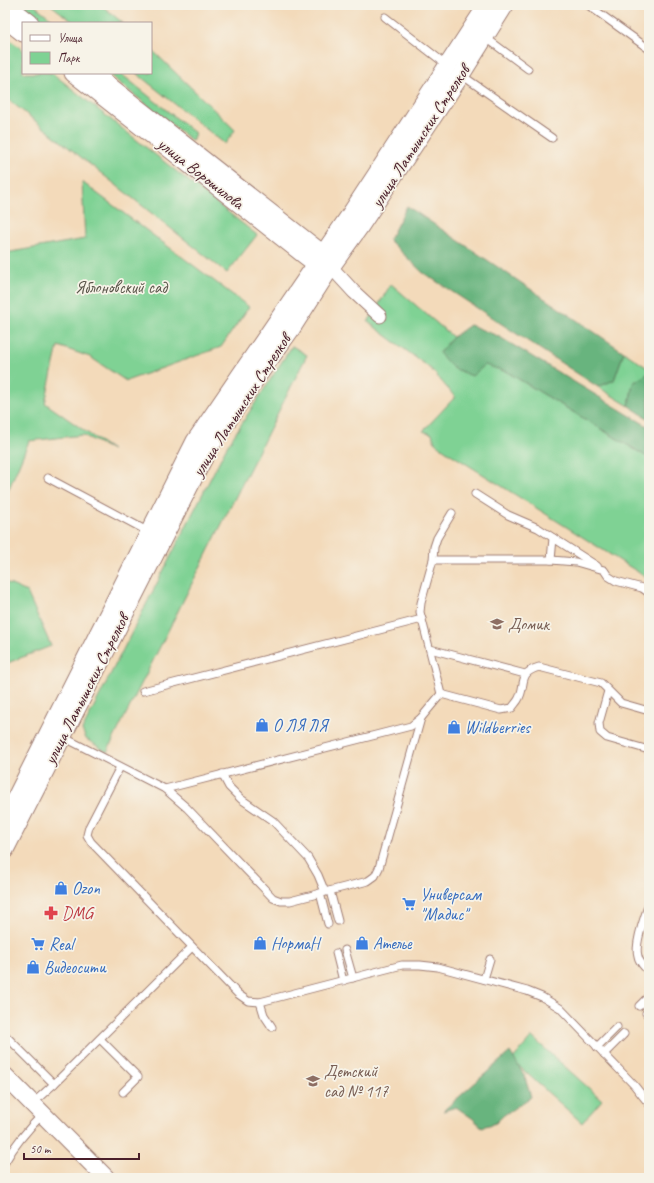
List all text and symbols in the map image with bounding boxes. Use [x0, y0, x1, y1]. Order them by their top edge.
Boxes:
legend [22, 22, 152, 74]
text: Улица [58, 30, 83, 46]
text: Парк [58, 50, 81, 66]
street label: улица Латышских Стрелков [366, 58, 476, 212]
street label: улица Ворошилова [153, 133, 249, 214]
park label: Яблоновский сад [75, 277, 169, 298]
street label: улица Латышских Стрелков [187, 327, 297, 481]
street label: улица Латышских Стрелков [39, 607, 135, 769]
place label: Домик [508, 614, 551, 635]
school or university icon: Домик [489, 616, 505, 632]
place label: О ЛЯ ЛЯ [273, 715, 330, 736]
shop icon: О ЛЯ ЛЯ [254, 717, 270, 733]
place label: Wildberries [465, 717, 532, 738]
shop icon: Wildberries [446, 719, 462, 735]
place label: Ozon [72, 878, 100, 899]
shop icon: Ozon [53, 880, 69, 896]
place label: Универсам "Мадис" [420, 884, 482, 925]
supermarket icon: Универсам "Мадис" [401, 896, 417, 912]
place label: DMG [62, 903, 95, 924]
pharmacy icon: DMG [43, 905, 59, 921]
place label: НормаН [271, 933, 322, 954]
place label: Ателье [373, 933, 413, 954]
place label: Real [49, 934, 76, 955]
shop icon: НормаН [252, 935, 268, 951]
shop icon: Ателье [354, 935, 370, 951]
supermarket icon: Real [30, 936, 46, 952]
place label: Видеосити [44, 957, 107, 978]
shop icon: Видеосити [25, 959, 41, 975]
place label: Детский сад № 117 [324, 1061, 389, 1102]
school or university icon: Детский сад № 117 [305, 1073, 321, 1089]
scale bar [24, 1135, 139, 1161]
text: 50 m [30, 1141, 52, 1157]

